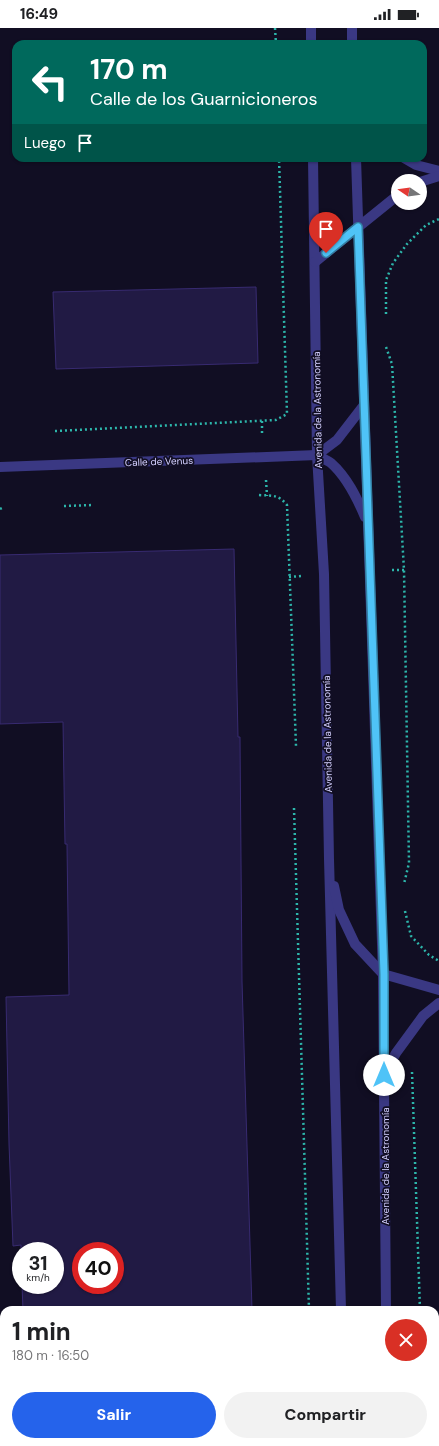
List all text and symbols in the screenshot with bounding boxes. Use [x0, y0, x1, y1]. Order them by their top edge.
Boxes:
text: 16:49 [20, 4, 58, 24]
text: 170 m [90, 51, 168, 88]
icon: left [24, 56, 76, 108]
text: Calle de los Guarnicioneros [90, 87, 317, 111]
icon: arrive [74, 132, 96, 154]
text: Luego [24, 133, 66, 153]
north arrow [391, 174, 427, 210]
map controls [391, 174, 427, 210]
pin [309, 212, 343, 253]
icon: arrive [315, 218, 337, 240]
street label: Avenida de la Astronomía [310, 351, 325, 469]
street label: Calle de Venus [125, 454, 193, 469]
street label: Avenida de la Astronomía [320, 675, 335, 793]
position arrow [363, 1054, 405, 1096]
street label: Avenida de la Astronomía [379, 1107, 392, 1225]
speed limit sign: 40 [72, 1242, 124, 1294]
text: 31 [28, 1250, 48, 1276]
text: km/h [26, 1271, 50, 1284]
text: 1 min [12, 1316, 71, 1347]
button: close [385, 1319, 427, 1361]
text: 180 m · 16:50 [12, 1347, 89, 1364]
button: Salir [12, 1392, 216, 1438]
button: Compartir [224, 1392, 427, 1438]

